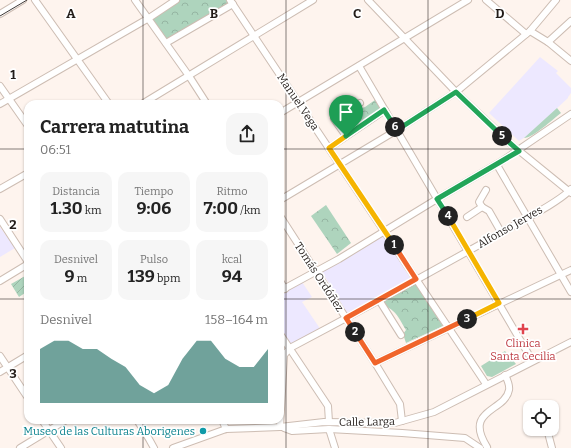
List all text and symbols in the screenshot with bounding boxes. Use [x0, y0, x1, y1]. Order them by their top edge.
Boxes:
text: A [66, 6, 76, 21]
text: B [210, 6, 218, 21]
text: C [353, 6, 361, 21]
text: D [495, 6, 505, 21]
text: 1 [10, 67, 16, 82]
street label: Manuel Vega [274, 71, 322, 133]
pin [329, 95, 363, 136]
icon: arrive [335, 101, 357, 123]
button: share [226, 113, 268, 155]
text: Carrera matutina [40, 116, 189, 138]
pin: 6 [385, 117, 405, 137]
text: 6 [392, 120, 398, 133]
pin: 5 [492, 126, 512, 146]
text: 5 [499, 129, 505, 142]
text: 06:51 [40, 142, 71, 157]
text: Distancia [52, 185, 100, 198]
text: Tiempo [135, 185, 173, 198]
text: Ritmo [216, 185, 248, 198]
text: 1.30 [51, 198, 83, 219]
text: 9:06 [137, 198, 171, 219]
text: 7:00 [203, 198, 238, 219]
street label: Alfonso Jerves [475, 203, 545, 251]
text: km [83, 204, 101, 217]
text: /km [238, 204, 261, 217]
pin: 4 [438, 206, 458, 226]
text: 4 [445, 209, 451, 222]
text: 2 [9, 217, 17, 232]
pin: 1 [384, 235, 404, 255]
text: 1 [392, 238, 396, 251]
street label: Tomás Ordóñez [292, 240, 346, 314]
text: Desnivel [54, 253, 98, 266]
text: Pulso [140, 253, 168, 266]
text: kcal [222, 253, 242, 266]
text: 9 [65, 266, 75, 287]
text: 139 [128, 266, 155, 287]
text: 94 [222, 266, 242, 287]
text: m [75, 272, 87, 285]
text: bpm [155, 272, 180, 285]
pin: 3 [457, 309, 477, 329]
text: Desnivel [40, 312, 92, 327]
text: 158–164 m [205, 312, 268, 327]
text: 3 [464, 312, 470, 325]
pin: 2 [345, 322, 365, 342]
marker: Clinica Santa Cecilia [517, 323, 529, 335]
text: 2 [352, 325, 358, 338]
place label: Clinica Santa Cecilia [490, 337, 556, 363]
text: 3 [9, 366, 17, 381]
map controls [523, 400, 559, 436]
button: locate [523, 400, 559, 436]
street label: Calle Larga [339, 415, 395, 429]
place label: Museo de las Culturas Aborigenes [23, 425, 195, 438]
marker: Museo de las Culturas Aborigenes [198, 426, 208, 436]

